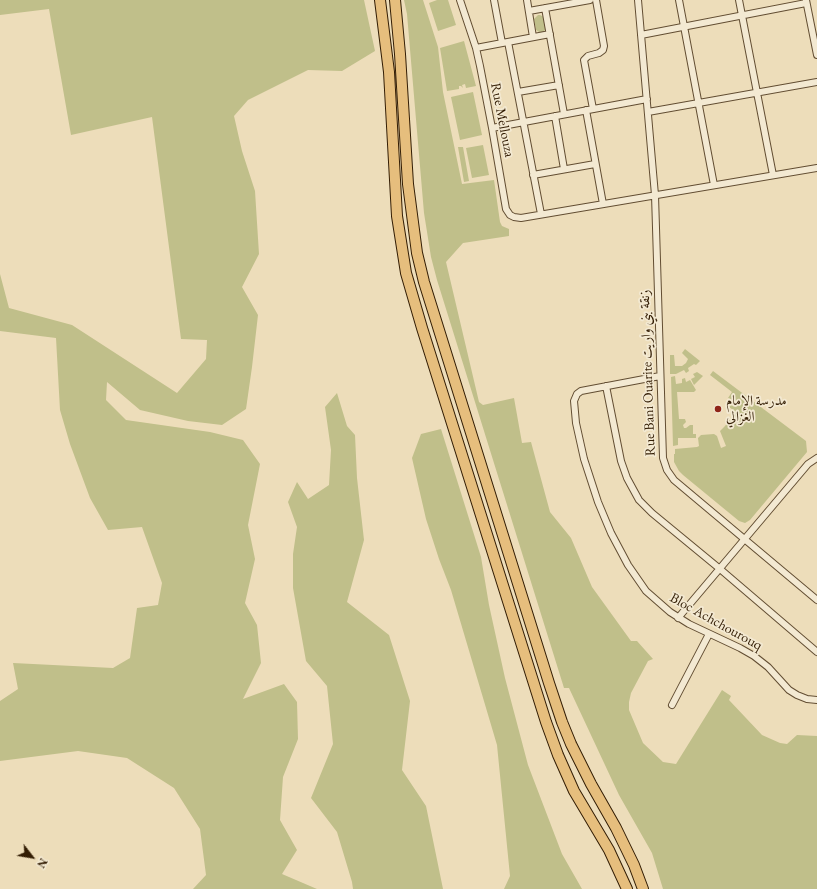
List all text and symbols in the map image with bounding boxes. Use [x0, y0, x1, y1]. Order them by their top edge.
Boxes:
street label: Rue Mellouza [487, 81, 517, 159]
street label: Rue Bani Ouarite زنقة بني واريت [637, 290, 659, 456]
place label: مدرسة الإمام الغزالي [726, 393, 787, 426]
marker: مدرسة الإمام الغزالي [713, 404, 723, 414]
street label: Bloc Achchourouq [667, 590, 765, 654]
north arrow [12, 837, 52, 877]
text: N [34, 856, 51, 871]

